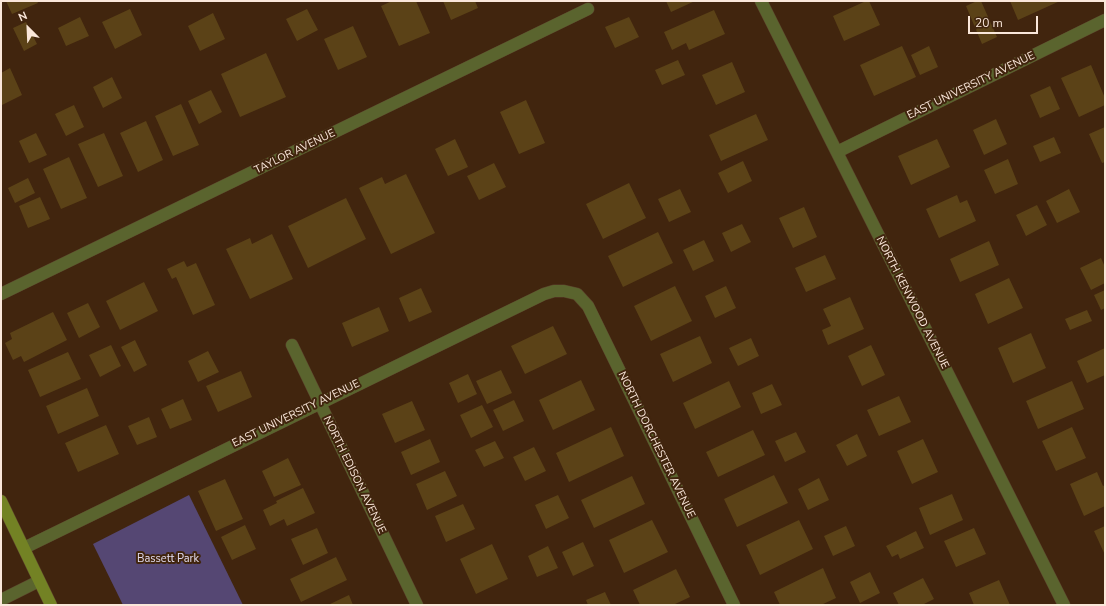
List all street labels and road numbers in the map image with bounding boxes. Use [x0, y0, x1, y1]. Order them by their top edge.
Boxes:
street label: EAST UNIVERSITY AVENUE [905, 49, 1037, 123]
street label: TAYLOR AVENUE [253, 127, 337, 177]
street label: NORTH KENWOOD AVENUE [873, 235, 951, 371]
street label: NORTH DORCHESTER AVENUE [615, 370, 697, 520]
street label: EAST UNIVERSITY AVENUE [230, 377, 362, 451]
street label: NORTH EDISON AVENUE [320, 414, 388, 536]

